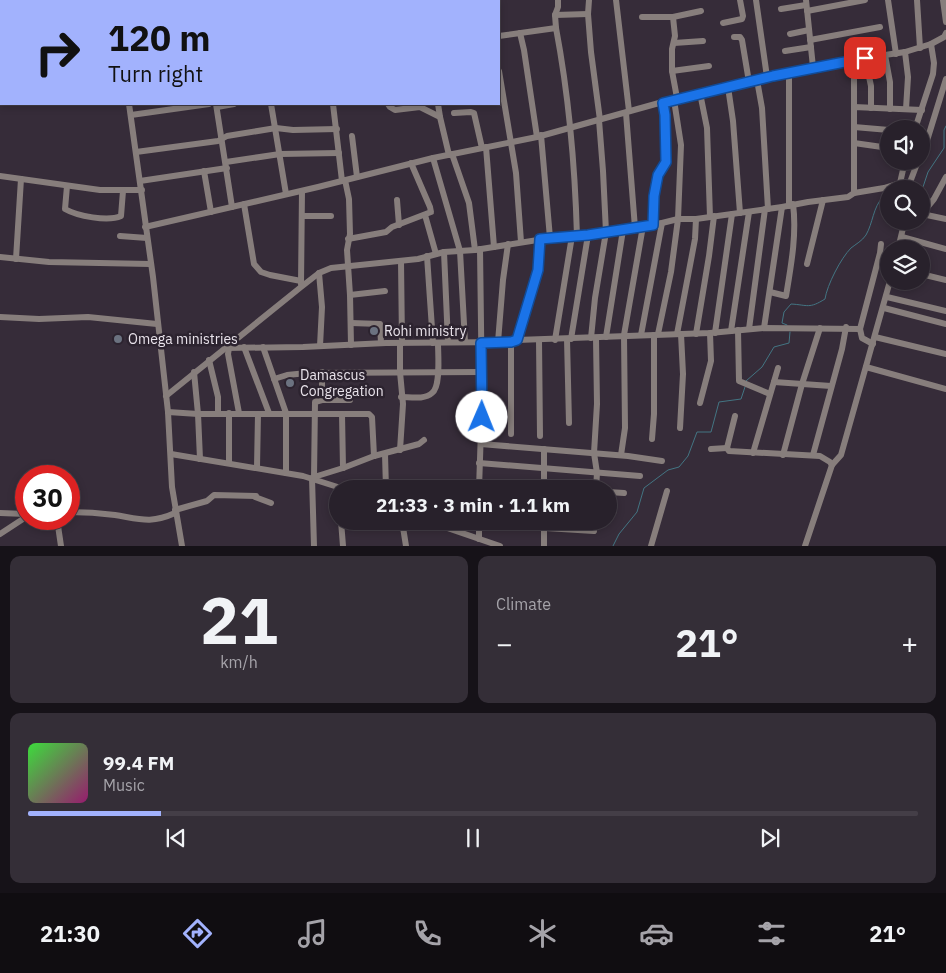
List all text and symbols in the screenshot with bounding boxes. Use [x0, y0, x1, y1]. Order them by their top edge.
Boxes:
text: 120 m [108, 15, 211, 61]
icon: right [25, 20, 90, 85]
pin [844, 37, 886, 79]
icon: arrive [851, 44, 879, 72]
text: Turn right [108, 59, 203, 88]
map controls [880, 120, 930, 290]
button: sound [880, 120, 930, 170]
button: search [880, 180, 930, 230]
button: layers [880, 240, 930, 290]
place label: Rohi ministry [384, 322, 466, 340]
marker: Rohi ministry [368, 325, 380, 337]
place label: Omega ministries [128, 330, 238, 348]
marker: Omega ministries [112, 333, 124, 345]
place label: Damascus Congregation [300, 366, 384, 400]
marker: Damascus Congregation [284, 377, 296, 389]
position arrow [455, 390, 507, 442]
speed limit sign: 30 [15, 465, 80, 530]
text: 21:33 · 3 min · 1.1 km [376, 493, 570, 517]
text: 21 [200, 577, 278, 662]
text: Climate [496, 594, 551, 614]
text: 21° [675, 618, 739, 667]
text: − [496, 625, 513, 662]
text: + [901, 625, 918, 662]
text: km/h [220, 652, 258, 672]
text: 99.4 FM [103, 751, 174, 775]
text: Music [103, 775, 145, 795]
icon: previous [162, 824, 190, 852]
icon: pause [459, 824, 487, 852]
icon: next [756, 824, 784, 852]
icon: directions [180, 916, 215, 951]
icon: music [295, 916, 330, 951]
icon: phone [410, 916, 445, 951]
icon: climate [525, 916, 560, 951]
icon: car [639, 916, 674, 951]
icon: filters [754, 916, 789, 951]
text: 21:30 [40, 919, 100, 948]
text: 21° [869, 919, 906, 948]

